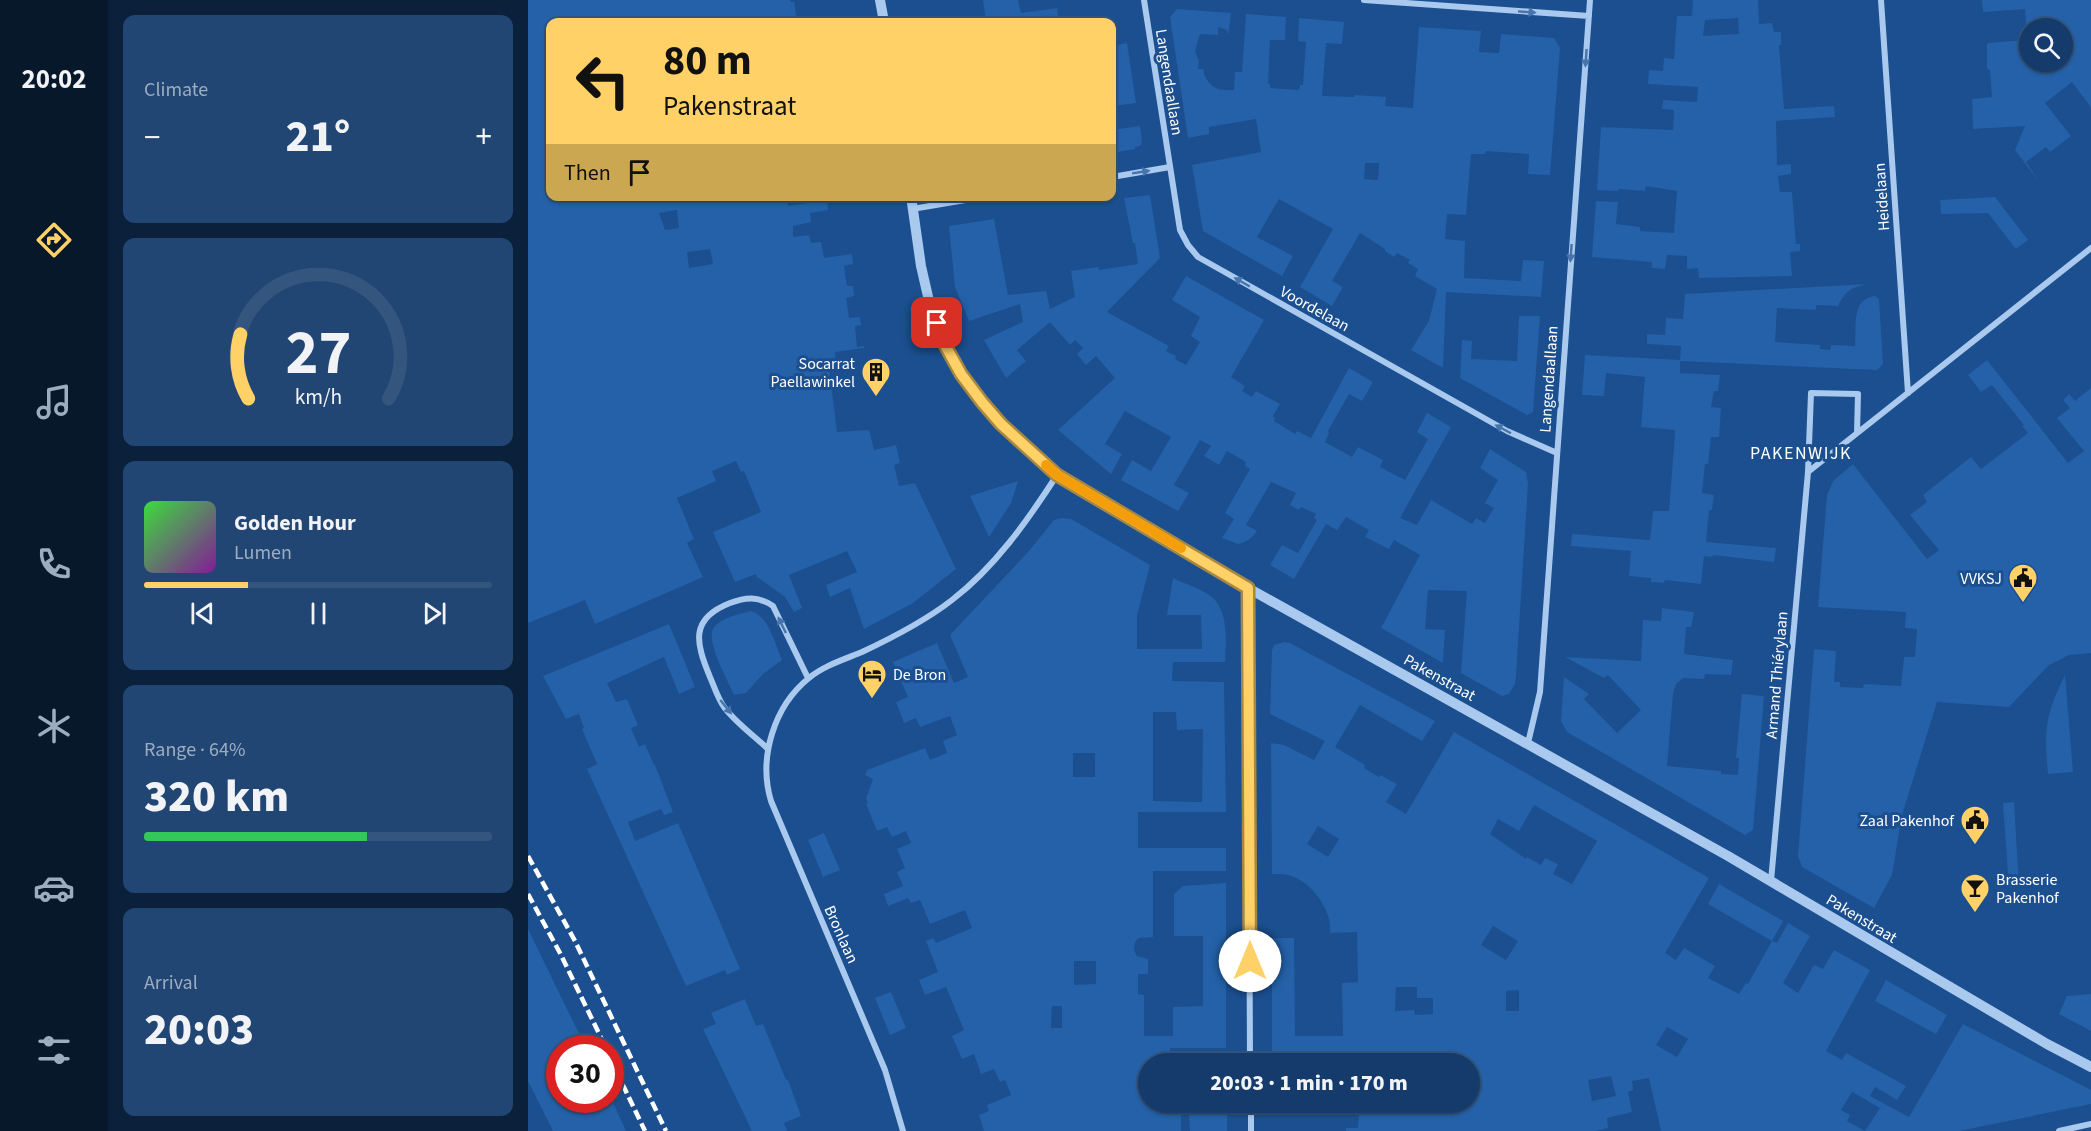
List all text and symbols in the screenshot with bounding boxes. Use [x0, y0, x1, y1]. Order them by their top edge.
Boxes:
one-way arrow [1518, 7, 1537, 16]
map controls [2019, 18, 2073, 72]
button: search [2019, 18, 2073, 72]
street label: Langendaallaan [1150, 28, 1188, 137]
text: 80 m [663, 31, 752, 91]
icon: left [564, 42, 642, 120]
one-way arrow [1581, 49, 1590, 68]
text: 20:02 [21, 60, 87, 99]
text: Climate [144, 76, 208, 104]
text: Pakenstraat [663, 87, 796, 126]
text: 21° [286, 105, 350, 169]
text: − [144, 114, 160, 161]
text: + [476, 114, 492, 161]
icon: arrive [623, 156, 656, 189]
text: Then [564, 157, 611, 189]
street label: Heidelaan [1869, 162, 1895, 232]
one-way arrow [1131, 167, 1150, 176]
icon: directions [33, 219, 75, 261]
one-way arrow [1566, 243, 1576, 262]
one-way arrow [1233, 277, 1250, 287]
street label: Voordelaan [1276, 281, 1353, 337]
pin [911, 297, 962, 348]
icon: arrive [920, 306, 953, 339]
text: 27 [285, 309, 351, 398]
street label: Langendaallaan [1534, 325, 1564, 433]
place label: Socarrat Paellawinkel [771, 353, 856, 393]
building icon: Socarrat Paellawinkel [860, 356, 892, 398]
icon: music [33, 381, 75, 423]
text: km/h [294, 383, 342, 414]
one-way arrow [1495, 424, 1512, 434]
district label: PAKENWIJK [1750, 441, 1852, 466]
text: Golden Hour [234, 507, 356, 539]
text: Lumen [234, 539, 292, 567]
icon: phone [33, 543, 75, 585]
public building icon: VVKSJ [2007, 562, 2039, 604]
place label: VVKSJ [1960, 568, 2002, 590]
icon: previous [186, 597, 219, 630]
icon: pause [302, 597, 335, 630]
icon: next [418, 597, 451, 630]
street label: Armand Thiérylaan [1760, 610, 1794, 740]
one-way arrow [778, 617, 787, 634]
street label: Pakenstraat [1400, 649, 1480, 707]
hotel icon: De Bron [856, 658, 888, 700]
place label: De Bron [893, 664, 946, 686]
one-way arrow [720, 699, 733, 715]
icon: climate [33, 705, 75, 747]
text: Range · 64% [144, 736, 245, 764]
text: 320 km [144, 765, 289, 829]
public building icon: Zaal Pakenhof [1959, 804, 1991, 846]
place label: Zaal Pakenhof [1859, 810, 1955, 832]
icon: car [33, 867, 75, 909]
place label: Brasserie Pakenhof [1996, 869, 2060, 909]
bar icon: Brasserie Pakenhof [1959, 872, 1991, 914]
street label: Pakenstraat [1822, 889, 1902, 949]
street label: Bronlaan [819, 902, 864, 967]
position arrow [1218, 929, 1282, 993]
text: Arrival [144, 969, 198, 997]
text: 20:03 [144, 998, 254, 1062]
icon: filters [33, 1029, 75, 1071]
speed limit sign: 30 [546, 1035, 624, 1113]
text: 20:03 · 1 min · 170 m [1210, 1067, 1408, 1099]

